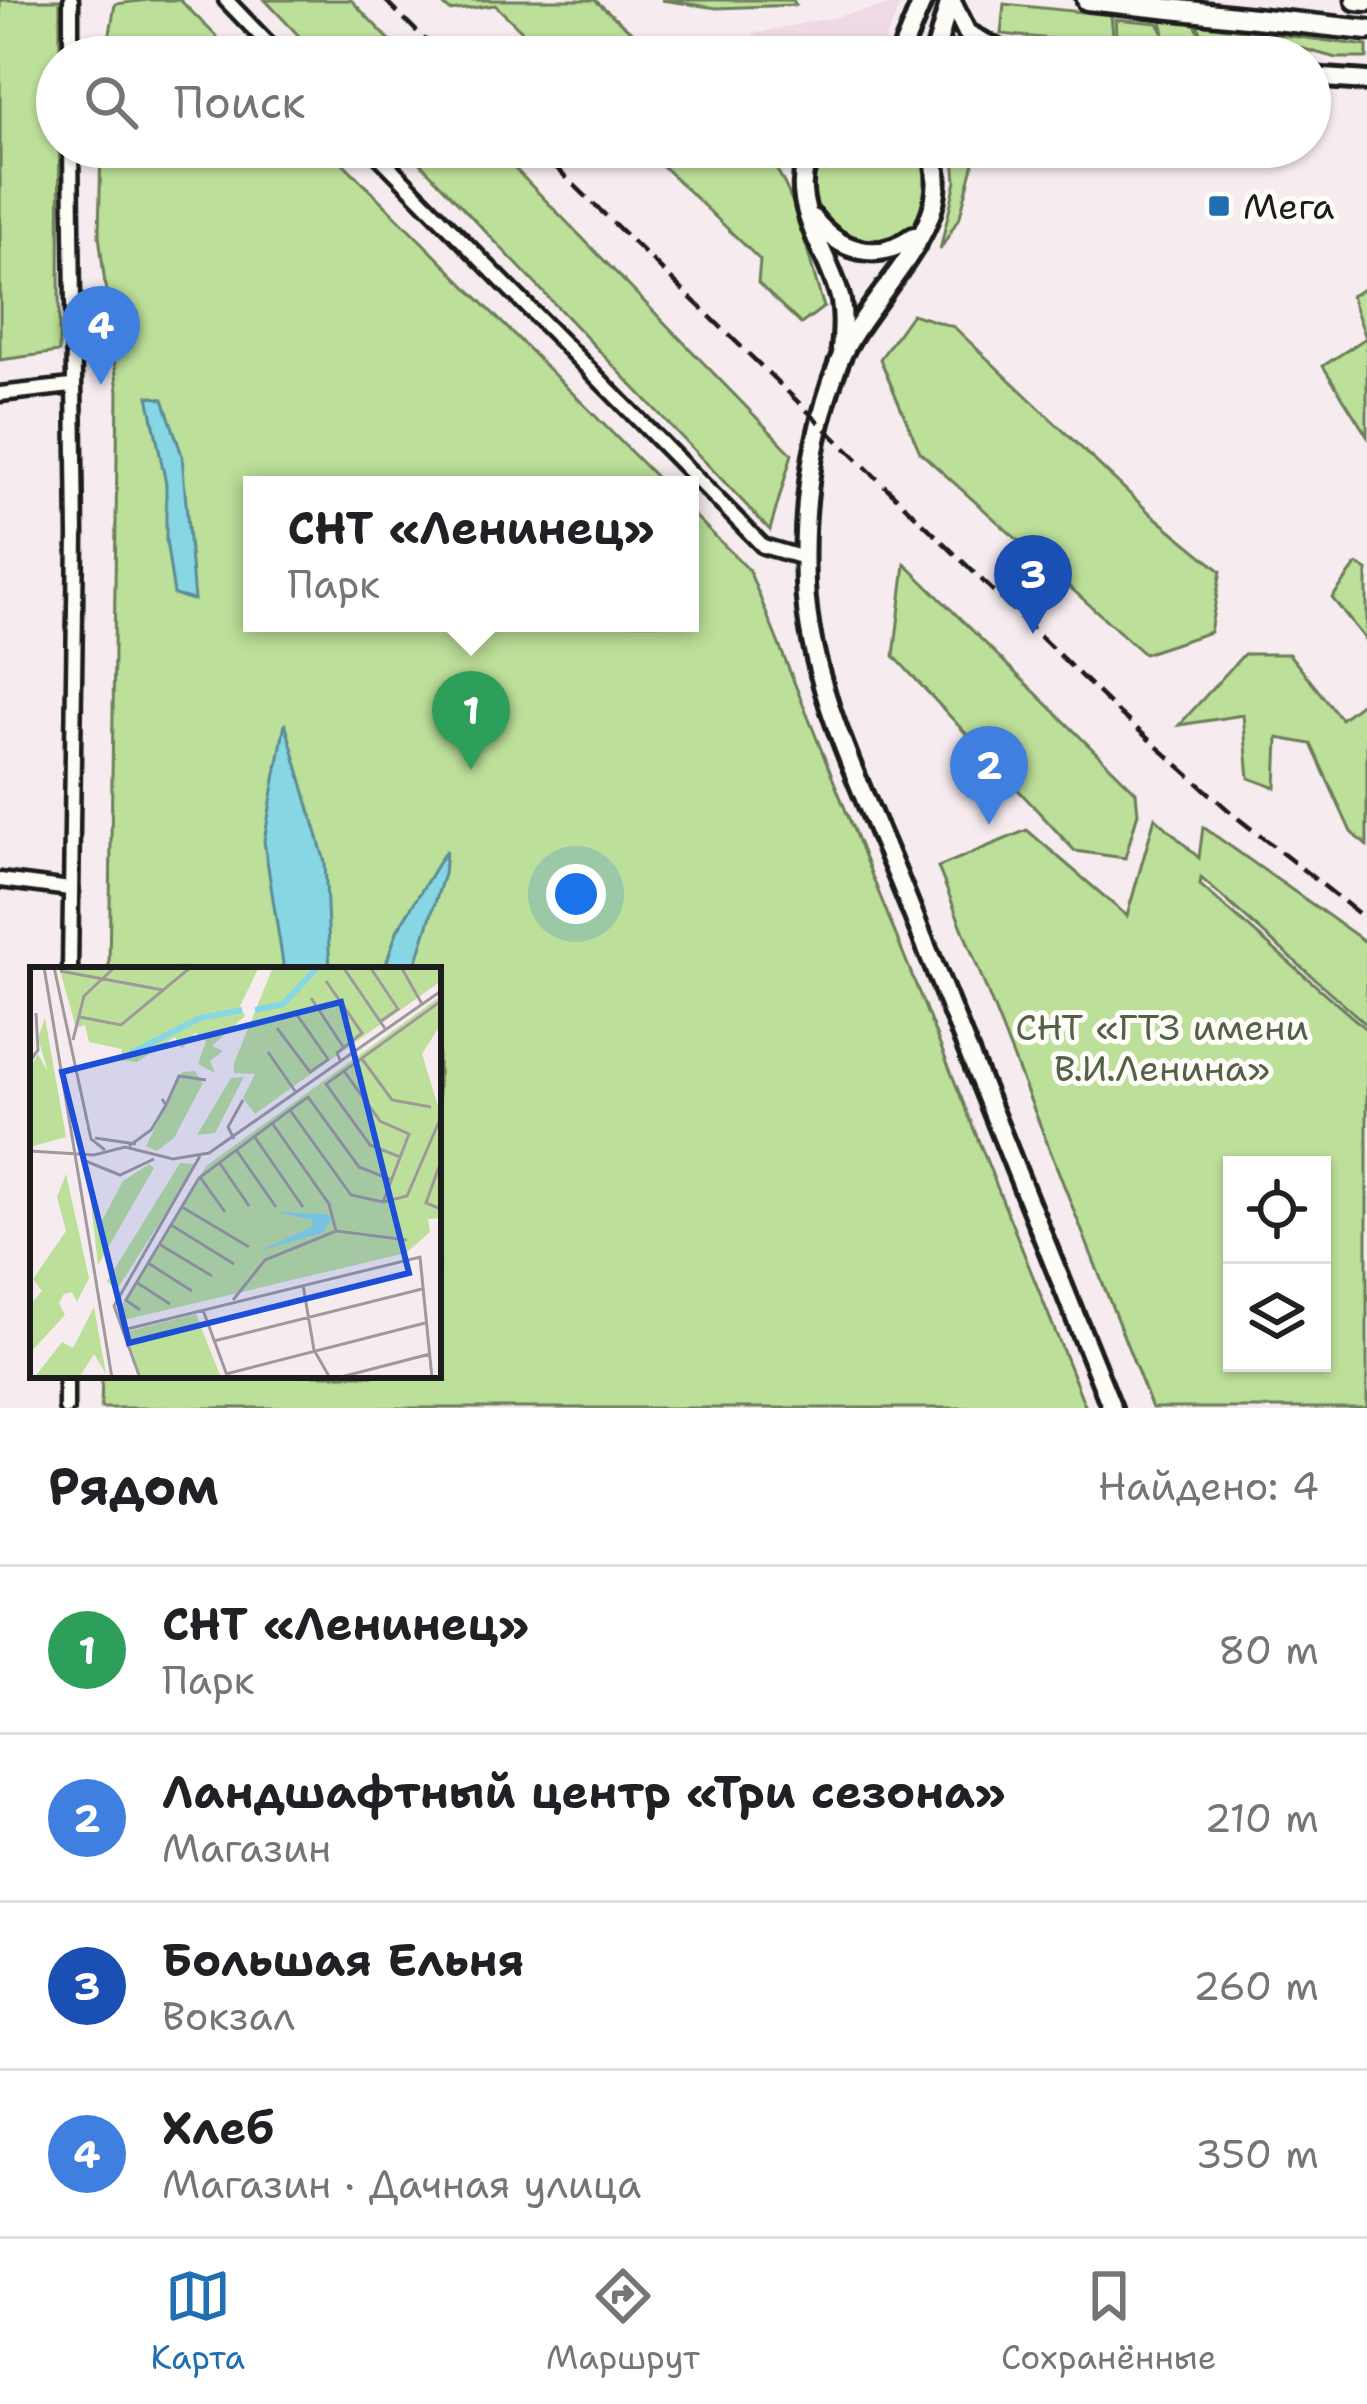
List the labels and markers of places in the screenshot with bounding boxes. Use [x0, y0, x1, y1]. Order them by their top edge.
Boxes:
place label: Мега [1243, 182, 1335, 231]
marker: Мега [1206, 193, 1232, 219]
pin: 4 [62, 286, 140, 385]
pin: 3 [994, 535, 1072, 634]
pin: 1 [432, 671, 510, 770]
pin: 2 [950, 726, 1028, 825]

